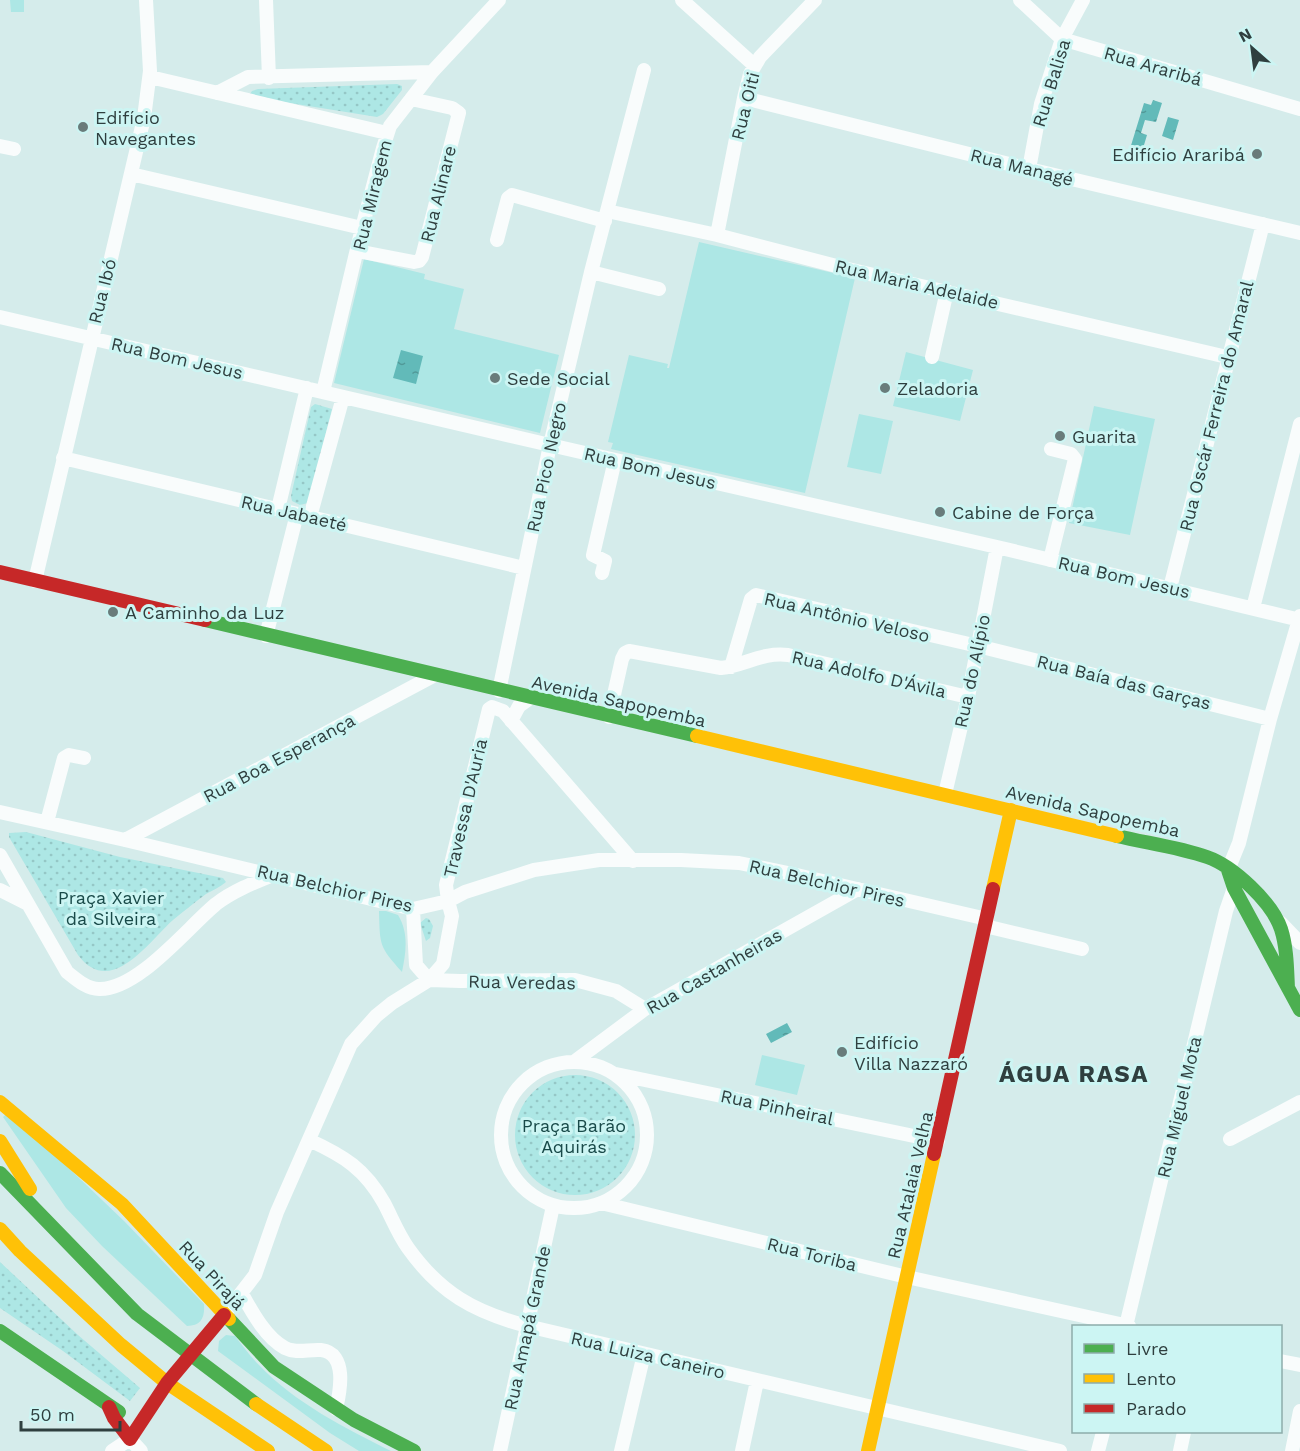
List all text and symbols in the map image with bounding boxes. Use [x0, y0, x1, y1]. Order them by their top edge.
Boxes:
north arrow [1222, 18, 1282, 78]
text: N [1235, 24, 1255, 46]
street label: Rua Balisa [1028, 37, 1074, 129]
street label: Rua Araribá [1102, 42, 1204, 90]
street label: Rua Oiti [726, 70, 764, 142]
place label: Edifício Navegantes [95, 107, 196, 149]
marker: Edifício Navegantes [76, 120, 90, 134]
street label: Rua Miragem [348, 137, 396, 253]
street label: Rua Alinare [416, 143, 460, 245]
street label: Rua Managé [968, 144, 1076, 190]
place label: Edifício Araribá [1112, 144, 1245, 165]
marker: Edifício Araribá [1250, 147, 1264, 161]
street label: Rua Maria Adelaide [833, 255, 1001, 313]
street label: Rua Ibó [84, 256, 120, 326]
street label: Rua Oscár Ferreira do Amaral [1175, 278, 1257, 533]
street label: Rua Bom Jesus [109, 333, 245, 383]
place label: Sede Social [507, 368, 610, 389]
marker: Sede Social [488, 371, 502, 385]
place label: Zeladoria [897, 378, 978, 399]
marker: Zeladoria [878, 381, 892, 395]
street label: Rua Pico Negro [522, 400, 570, 534]
place label: Guarita [1072, 426, 1136, 447]
marker: Guarita [1053, 429, 1067, 443]
street label: Rua Bom Jesus [582, 443, 718, 493]
street label: Rua Jabaeté [239, 491, 349, 535]
place label: Cabine de Força [952, 502, 1094, 523]
marker: Cabine de Força [933, 505, 947, 519]
street label: Rua Bom Jesus [1056, 552, 1192, 602]
street label: Rua Antônio Veloso [762, 588, 932, 646]
place label: A Caminho da Luz [125, 602, 284, 623]
marker: A Caminho da Luz [106, 605, 120, 619]
street label: Rua do Alípio [950, 612, 994, 730]
street label: Rua Adolfo D'Ávila [790, 646, 948, 702]
street label: Rua Baía das Garças [1035, 650, 1213, 714]
street label: Avenida Sapopemba [530, 671, 708, 731]
street label: Rua Boa Esperança [200, 709, 358, 807]
street label: Travessa D'Auria [439, 737, 491, 879]
street label: Avenida Sapopemba [1004, 781, 1182, 841]
street label: Rua Belchior Pires [747, 855, 907, 911]
street label: Rua Belchior Pires [255, 860, 415, 916]
park label: Praça Xavier da Silveira [58, 887, 164, 929]
street label: Rua Castanheiras [643, 924, 785, 1018]
street label: Rua Veredas [468, 971, 576, 993]
place label: Edifício Villa Nazzaró [854, 1032, 968, 1074]
street label: Rua Miguel Mota [1153, 1034, 1205, 1180]
marker: Edifício Villa Nazzaró [835, 1045, 849, 1059]
district label: ÁGUA RASA [999, 1060, 1149, 1088]
street label: Rua Pinheiral [719, 1085, 836, 1129]
street label: Rua Atalaia Velha [883, 1109, 937, 1261]
park label: Praça Barão Aquirás [522, 1115, 626, 1157]
street label: Rua Toriba [765, 1233, 859, 1275]
street label: Rua Pirajá [175, 1236, 249, 1314]
street label: Rua Amapá Grande [499, 1244, 555, 1412]
legend [1072, 1325, 1282, 1433]
street label: Rua Luiza Caneiro [569, 1327, 727, 1383]
text: Livre [1126, 1338, 1168, 1359]
text: Lento [1126, 1368, 1176, 1389]
scale bar [21, 1394, 120, 1432]
text: Parado [1126, 1398, 1187, 1419]
text: 50 m [30, 1404, 75, 1425]

